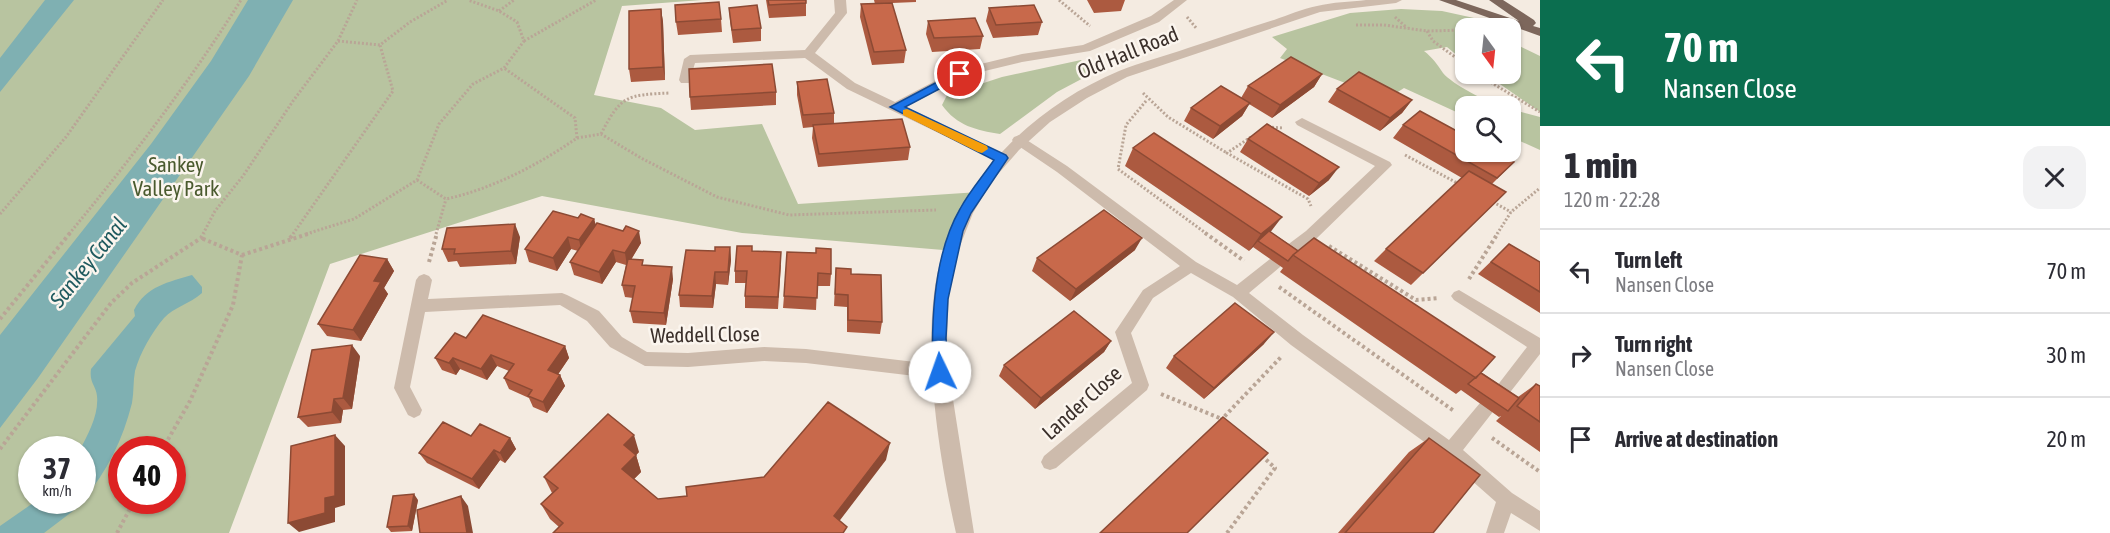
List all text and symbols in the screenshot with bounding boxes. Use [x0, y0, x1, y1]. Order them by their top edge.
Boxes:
north arrow [1455, 18, 1521, 84]
map controls [1455, 18, 1521, 162]
street label: Old Hall Road [1074, 21, 1182, 83]
text: 70 m [1663, 23, 1738, 71]
icon: left [1564, 24, 1642, 102]
pin [934, 48, 985, 99]
icon: arrive [943, 57, 976, 90]
text: Nansen Close [1663, 73, 1797, 104]
button: search [1455, 96, 1521, 162]
text: 1 min [1564, 144, 1638, 186]
button: close [2023, 146, 2086, 209]
park label: Sankey Valley Park [133, 152, 219, 200]
text: 120 m · 22:28 [1564, 188, 1660, 211]
water label: Sankey Canal [43, 212, 132, 313]
text: Turn left [1615, 247, 1682, 273]
icon: left [1564, 255, 1597, 288]
text: 70 m [2046, 258, 2086, 284]
text: Nansen Close [1615, 273, 1714, 296]
street label: Weddell Close [650, 321, 760, 347]
text: Turn right [1615, 331, 1692, 357]
icon: right [1564, 339, 1597, 372]
position arrow [908, 340, 972, 404]
text: 30 m [2046, 342, 2086, 368]
text: Nansen Close [1615, 357, 1714, 380]
street label: Lander Close [1037, 360, 1126, 444]
icon: arrive [1564, 423, 1597, 456]
text: Arrive at destination [1615, 426, 1778, 452]
text: 20 m [2046, 426, 2086, 452]
speed limit sign: 40 [108, 436, 186, 514]
text: 37 [43, 451, 71, 485]
text: km/h [42, 482, 72, 499]

